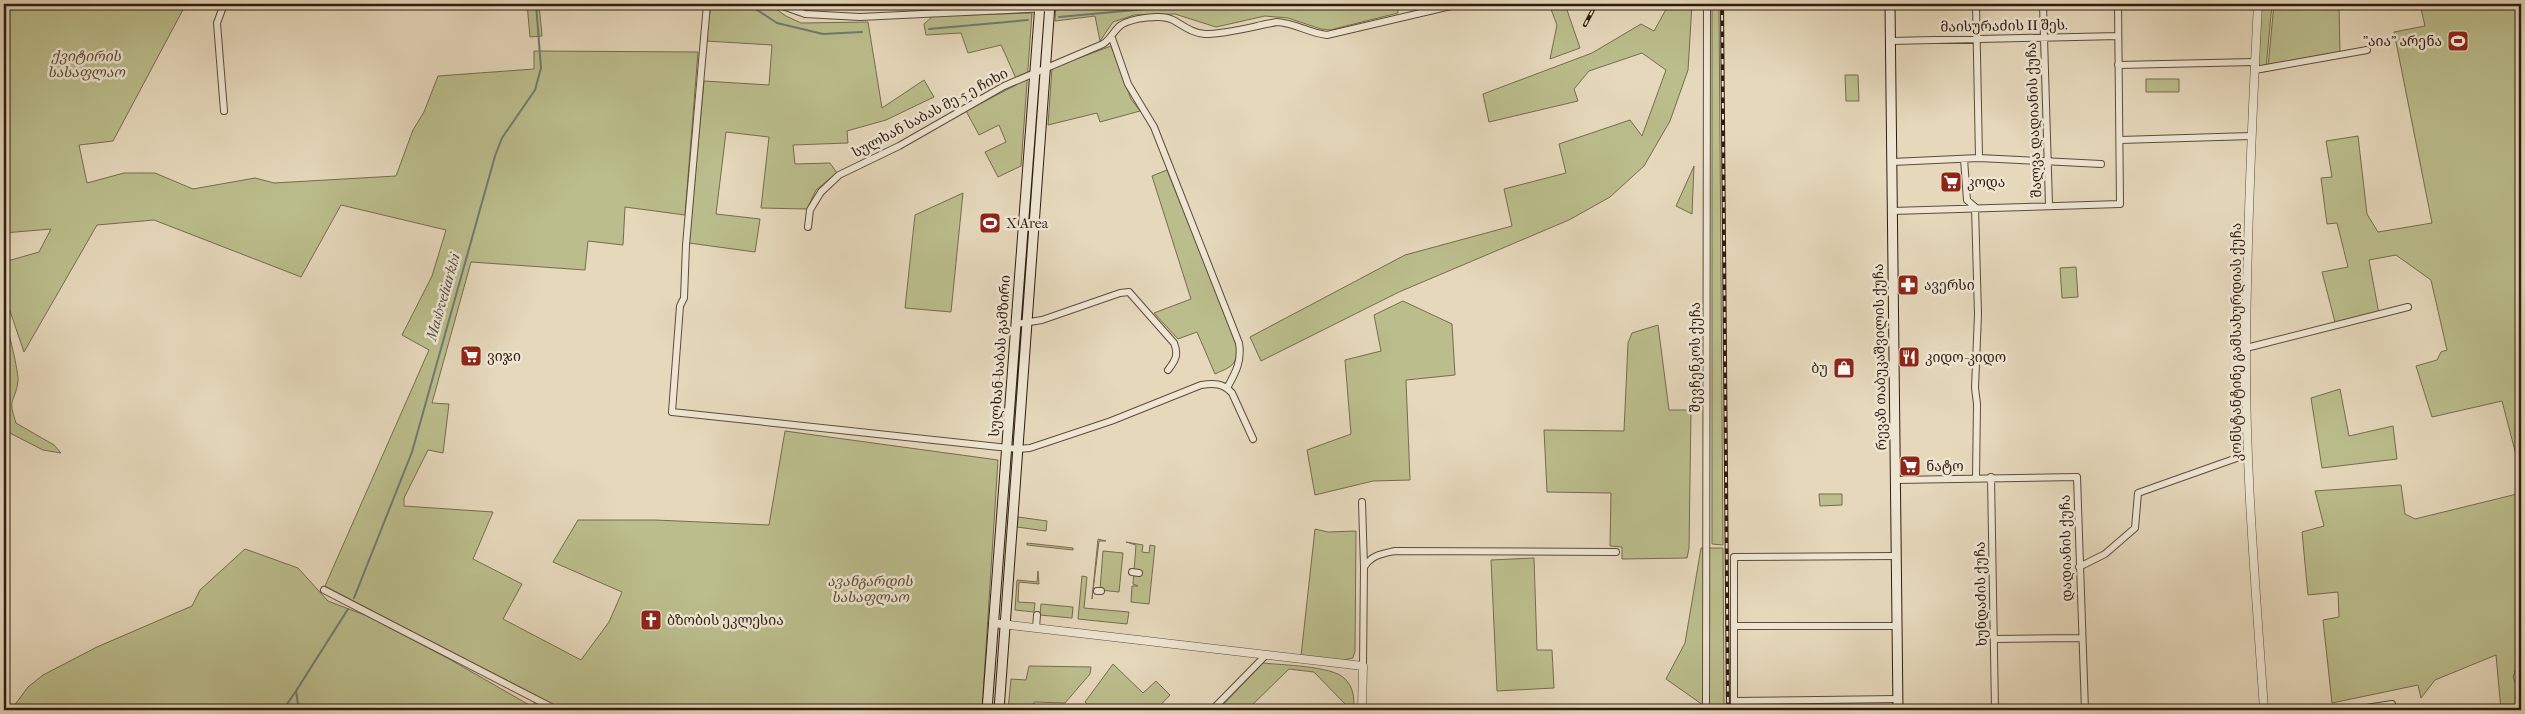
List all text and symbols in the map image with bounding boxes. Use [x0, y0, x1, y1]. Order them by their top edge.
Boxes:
street label: მაისურაძის II შეს. [1940, 16, 2068, 36]
sports icon: "აია" არენა [2446, 29, 2470, 53]
place label: "აია" არენა [2363, 33, 2442, 50]
street label: შალვა დადიანის ქუჩა [2023, 42, 2045, 198]
park label: ქვიტირის სასაფლაო [47, 48, 125, 81]
street label: სულხან საბას მე-5 ე ჩიხი [849, 65, 1011, 161]
supermarket icon: კოდა [1939, 170, 1963, 194]
place label: კოდა [1967, 174, 2005, 191]
sports icon: X Area [978, 211, 1002, 235]
place label: X Area [1006, 215, 1049, 232]
street label: კონსტანტინე გამსახურდიას ქუჩა [2228, 223, 2245, 461]
water label: Mashveliarkhi [422, 250, 465, 344]
street label: რევაზ თაბუკაშვილის ქუჩა [1870, 263, 1890, 451]
pharmacy icon: ავერსი [1896, 273, 1920, 297]
street label: სულხან-საბას გამზირი [986, 274, 1014, 437]
place label: ავერსი [1924, 277, 1975, 294]
street label: შევჩენკოს ქუჩა [1687, 302, 1704, 412]
supermarket icon: ვიჯი [459, 344, 483, 368]
restaurant icon: კიდო-კიდო [1897, 345, 1921, 369]
place label: ვიჯი [487, 348, 521, 365]
place label: კიდო-კიდო [1925, 349, 2006, 366]
shop icon: ბუ [1832, 356, 1856, 380]
place label: ბუ [1811, 360, 1828, 377]
supermarket icon: ნატო [1898, 454, 1922, 478]
place label: ნატო [1926, 458, 1964, 475]
street label: დადიანის ქუჩა [2057, 494, 2075, 602]
street label: ხუნდაძის ქუჩა [1972, 541, 1990, 647]
park label: ავანგარდის სასაფლაო [827, 573, 913, 606]
church icon: ბზობის ეკლესია [639, 608, 663, 632]
place label: ბზობის ეკლესია [667, 612, 784, 629]

